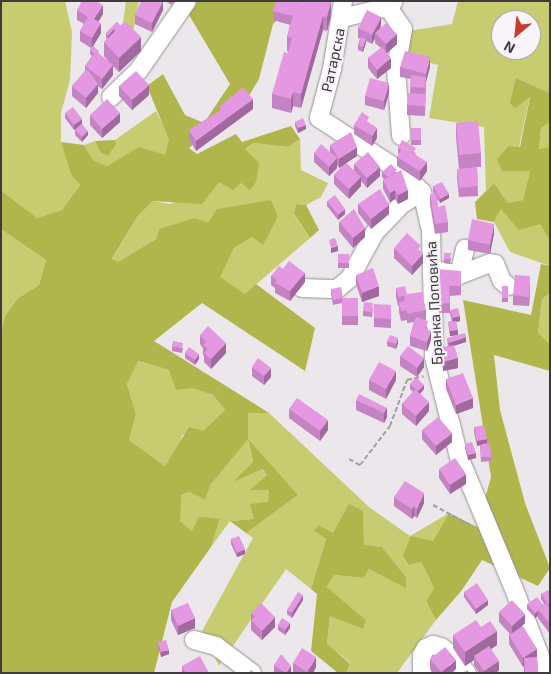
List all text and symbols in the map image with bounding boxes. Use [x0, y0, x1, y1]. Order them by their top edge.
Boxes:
north arrow [491, 10, 541, 60]
street label: Ратарска [317, 26, 349, 94]
text: N [501, 38, 518, 58]
street label: Бранка Поповића [422, 240, 446, 366]

